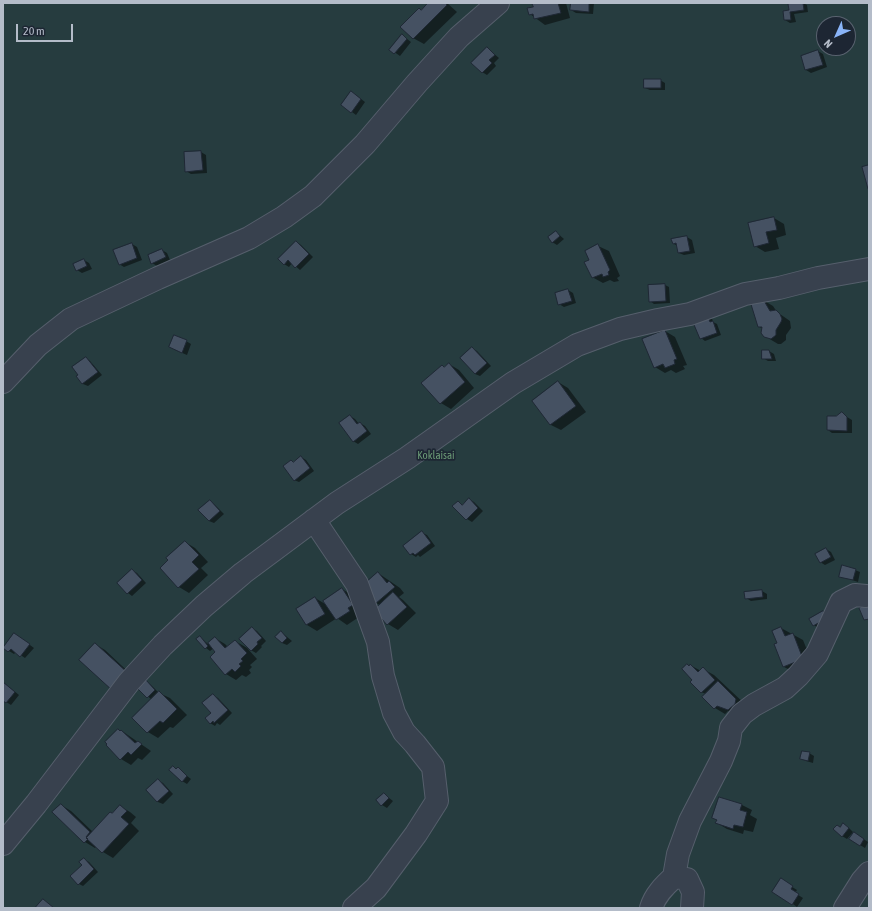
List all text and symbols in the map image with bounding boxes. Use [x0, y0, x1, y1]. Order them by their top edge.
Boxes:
scale bar [18, 16, 75, 42]
north arrow [816, 16, 856, 56]
text: 20 m [23, 24, 45, 38]
text: N [822, 37, 835, 50]
park label: Koklaisai [417, 449, 455, 463]

